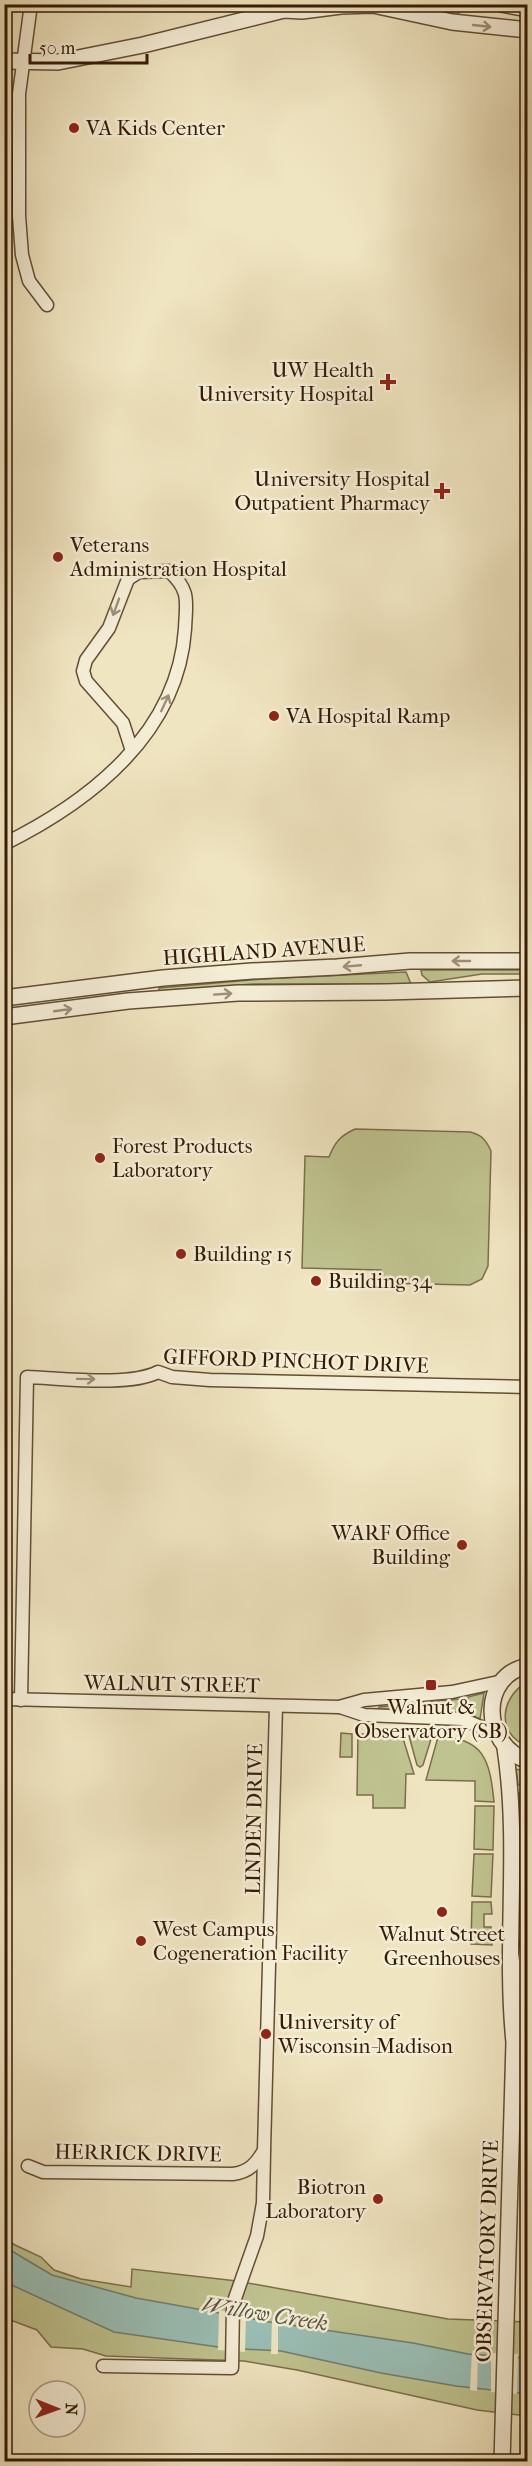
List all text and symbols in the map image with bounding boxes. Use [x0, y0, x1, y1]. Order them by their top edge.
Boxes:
one-way arrow [471, 21, 491, 32]
scale bar [30, 27, 147, 65]
text: 50 m [39, 38, 76, 59]
place label: VA Kids Center [85, 116, 225, 140]
marker: VA Kids Center [67, 121, 81, 135]
place label: UW Health University Hospital [198, 358, 374, 406]
marker: UW Health University Hospital [379, 373, 397, 391]
place label: University Hospital Outpatient Pharmacy [234, 467, 431, 515]
marker: University Hospital Outpatient Pharmacy [435, 484, 449, 498]
place label: Veterans Administration Hospital [69, 533, 287, 581]
marker: Veterans Administration Hospital [51, 550, 65, 564]
one-way arrow [110, 598, 121, 616]
one-way arrow [159, 695, 171, 713]
place label: VA Hospital Ramp [285, 704, 450, 728]
marker: VA Hospital Ramp [267, 709, 281, 723]
street label: HIGHLAND AVENUE [162, 932, 366, 970]
one-way arrow [451, 955, 471, 967]
one-way arrow [342, 961, 362, 972]
one-way arrow [212, 988, 232, 999]
one-way arrow [52, 1005, 72, 1016]
place label: Forest Products Laboratory [112, 1134, 253, 1182]
marker: Forest Products Laboratory [93, 1151, 107, 1165]
place label: Building 15 [193, 1242, 292, 1266]
marker: Building 15 [174, 1247, 188, 1261]
place label: Building 34 [328, 1269, 433, 1293]
marker: Building 34 [309, 1274, 323, 1288]
street label: GIFFORD PINCHOT DRIVE [163, 1344, 429, 1378]
one-way arrow [75, 1373, 95, 1384]
place label: WARF Office Building [330, 1521, 451, 1569]
marker: WARF Office Building [455, 1538, 469, 1552]
street label: WALNUT STREET [83, 1670, 261, 1698]
marker: Walnut & Observatory (SB) [424, 1678, 438, 1692]
place label: Walnut & Observatory (SB) [354, 1695, 508, 1743]
street label: LINDEN DRIVE [241, 1743, 267, 1895]
marker: Walnut Street Greenhouses [435, 1905, 449, 1919]
place label: West Campus Cogeneration Facility [152, 1917, 349, 1965]
place label: Walnut Street Greenhouses [378, 1922, 505, 1970]
marker: West Campus Cogeneration Facility [134, 1934, 148, 1948]
place label: University of Wisconsin-Madison [277, 2010, 453, 2058]
marker: University of Wisconsin-Madison [259, 2027, 273, 2041]
street label: OBSERVATORY DRIVE [471, 2139, 503, 2363]
street label: HERRICK DRIVE [54, 2140, 222, 2166]
place label: Biotron Laboratory [265, 2175, 367, 2223]
marker: Biotron Laboratory [371, 2192, 385, 2206]
water label: Willow Creek [200, 2291, 330, 2337]
north arrow [27, 2379, 87, 2439]
text: N [62, 2403, 81, 2416]

